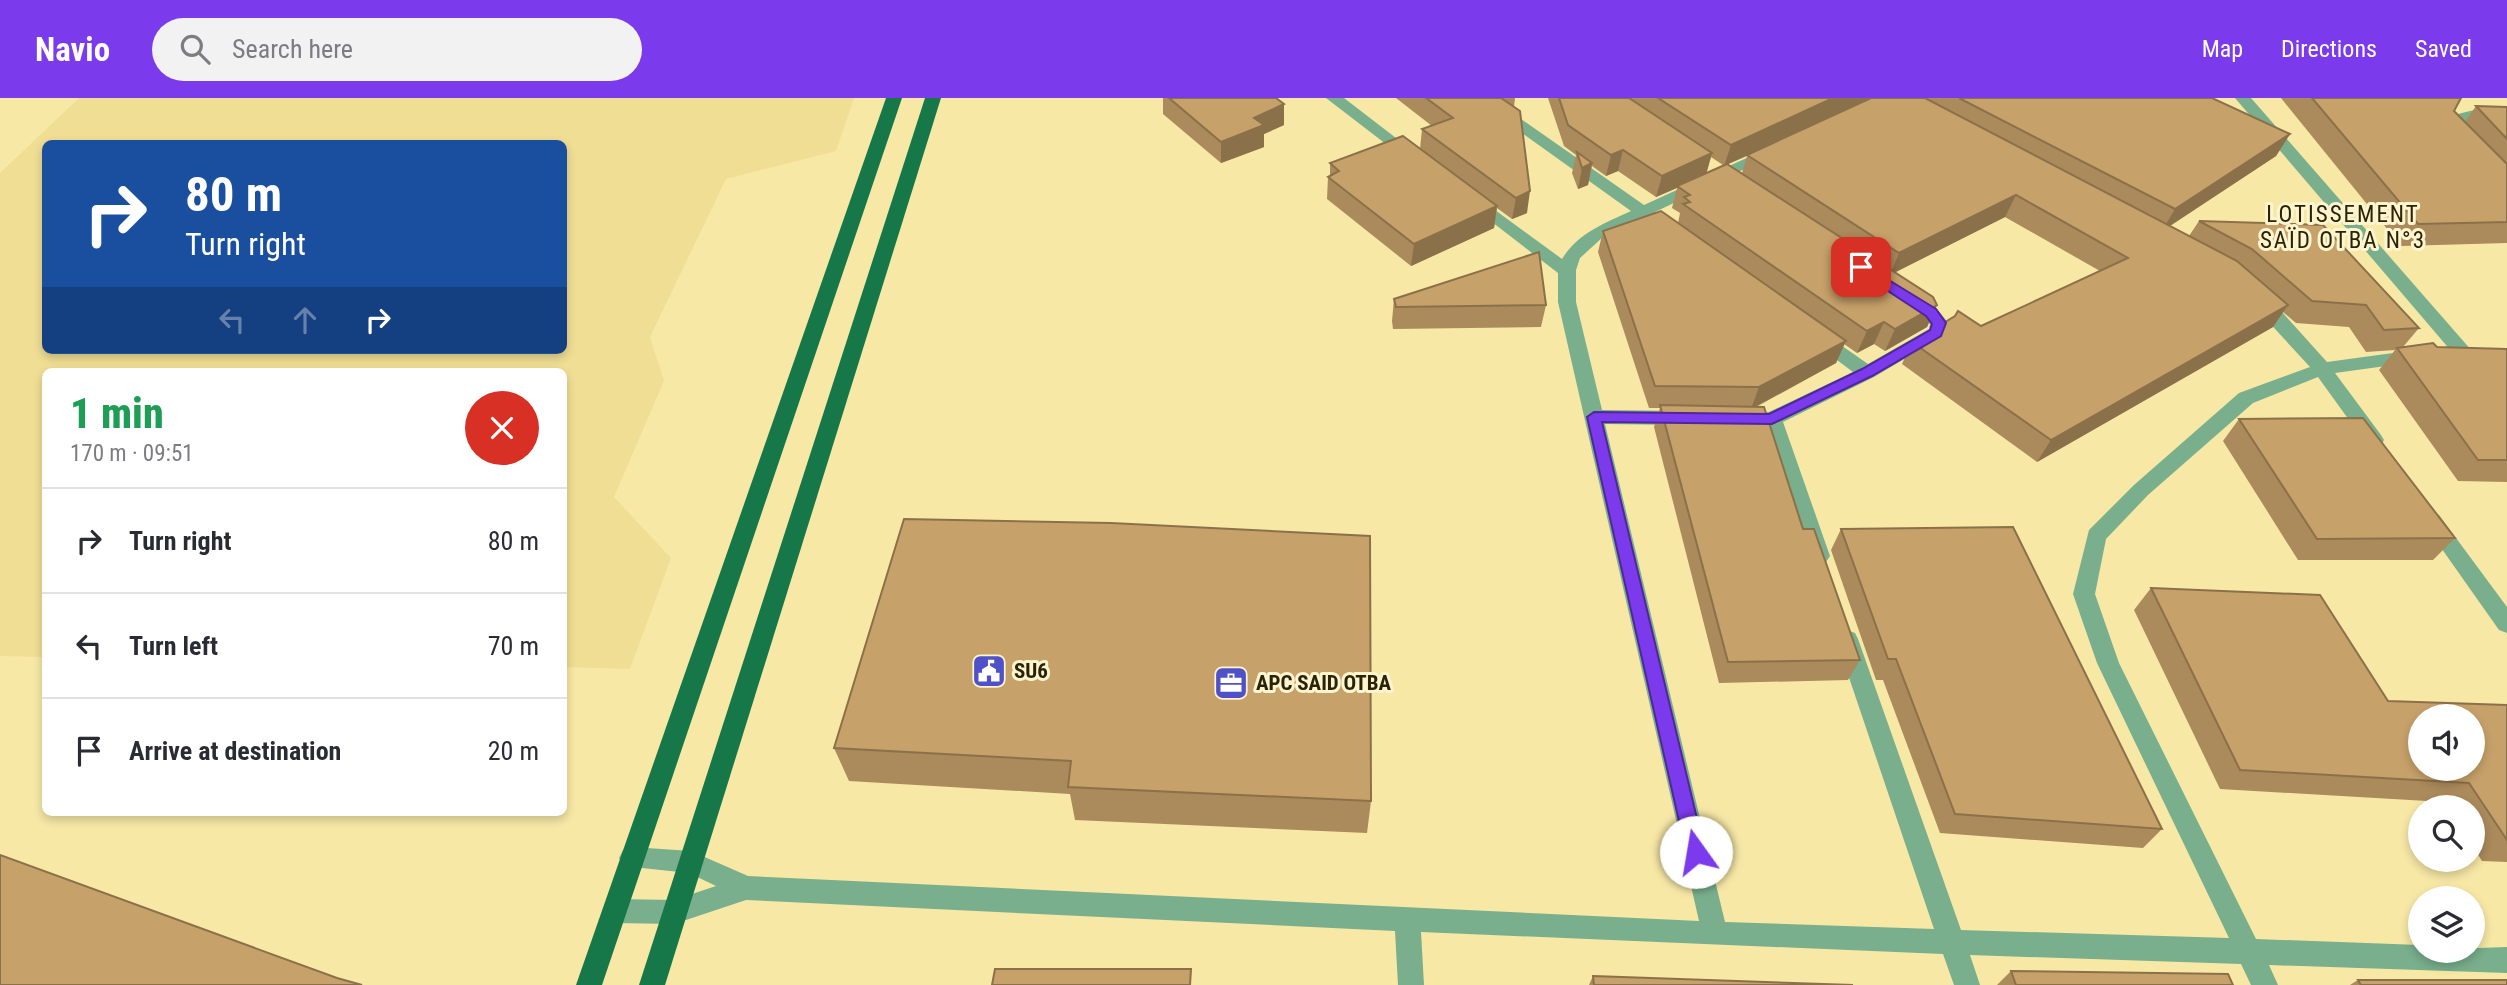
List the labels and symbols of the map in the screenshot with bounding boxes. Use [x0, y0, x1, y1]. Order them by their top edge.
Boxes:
district label: LOTISSEMENT SAÏD OTBA N°3 [2260, 201, 2426, 254]
pin [1831, 237, 1891, 297]
public building icon: SU6 [970, 652, 1008, 690]
place label: SU6 [1014, 659, 1048, 683]
office icon: APC SAID OTBA [1212, 664, 1250, 702]
place label: APC SAID OTBA [1256, 671, 1392, 695]
position arrow [1659, 815, 1733, 889]

